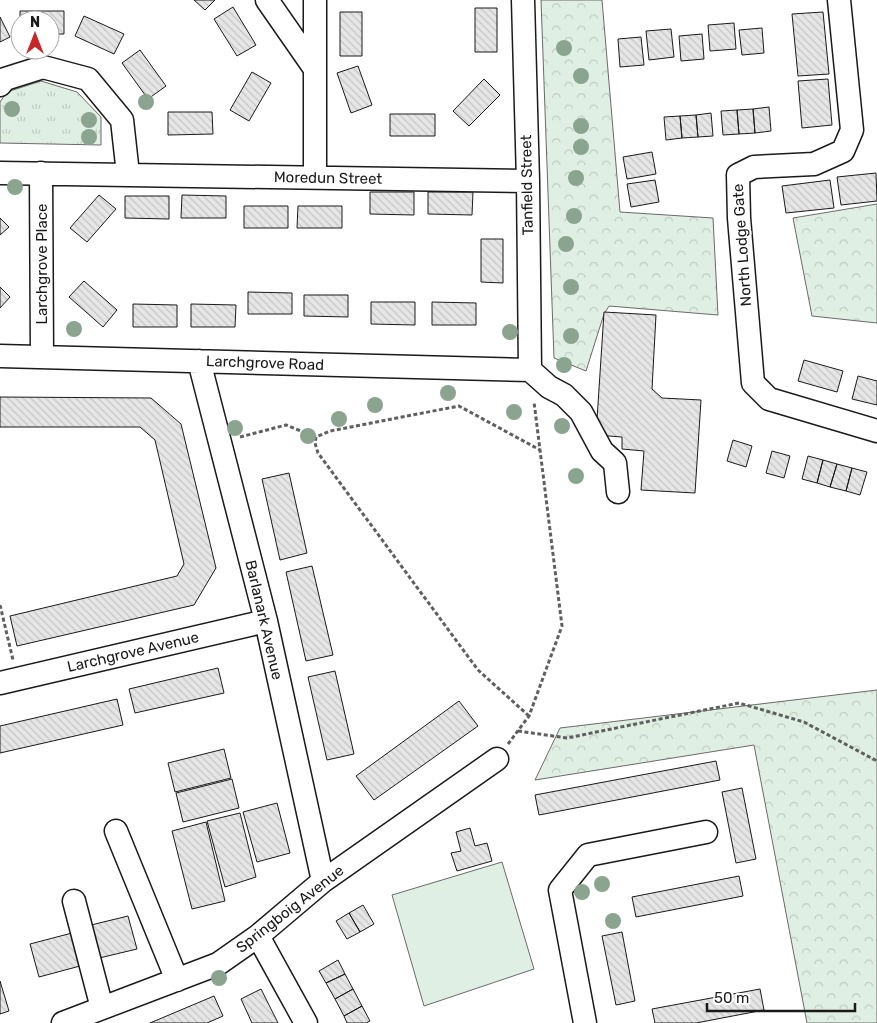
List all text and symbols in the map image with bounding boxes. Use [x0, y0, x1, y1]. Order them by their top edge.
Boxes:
north arrow [10, 10, 60, 60]
text: N [30, 14, 40, 31]
street label: Tanfield Street [517, 134, 537, 236]
street label: Moredun Street [274, 168, 383, 188]
street label: North Lodge Gate [729, 183, 755, 307]
street label: Larchgrove Place [33, 204, 51, 324]
street label: Larchgrove Road [206, 352, 324, 374]
street label: Barlanark Avenue [241, 558, 287, 682]
street label: Larchgrove Avenue [65, 628, 201, 676]
street label: Springboig Avenue [233, 861, 347, 957]
scale bar [707, 980, 854, 1012]
text: 50 m [714, 989, 749, 1007]

